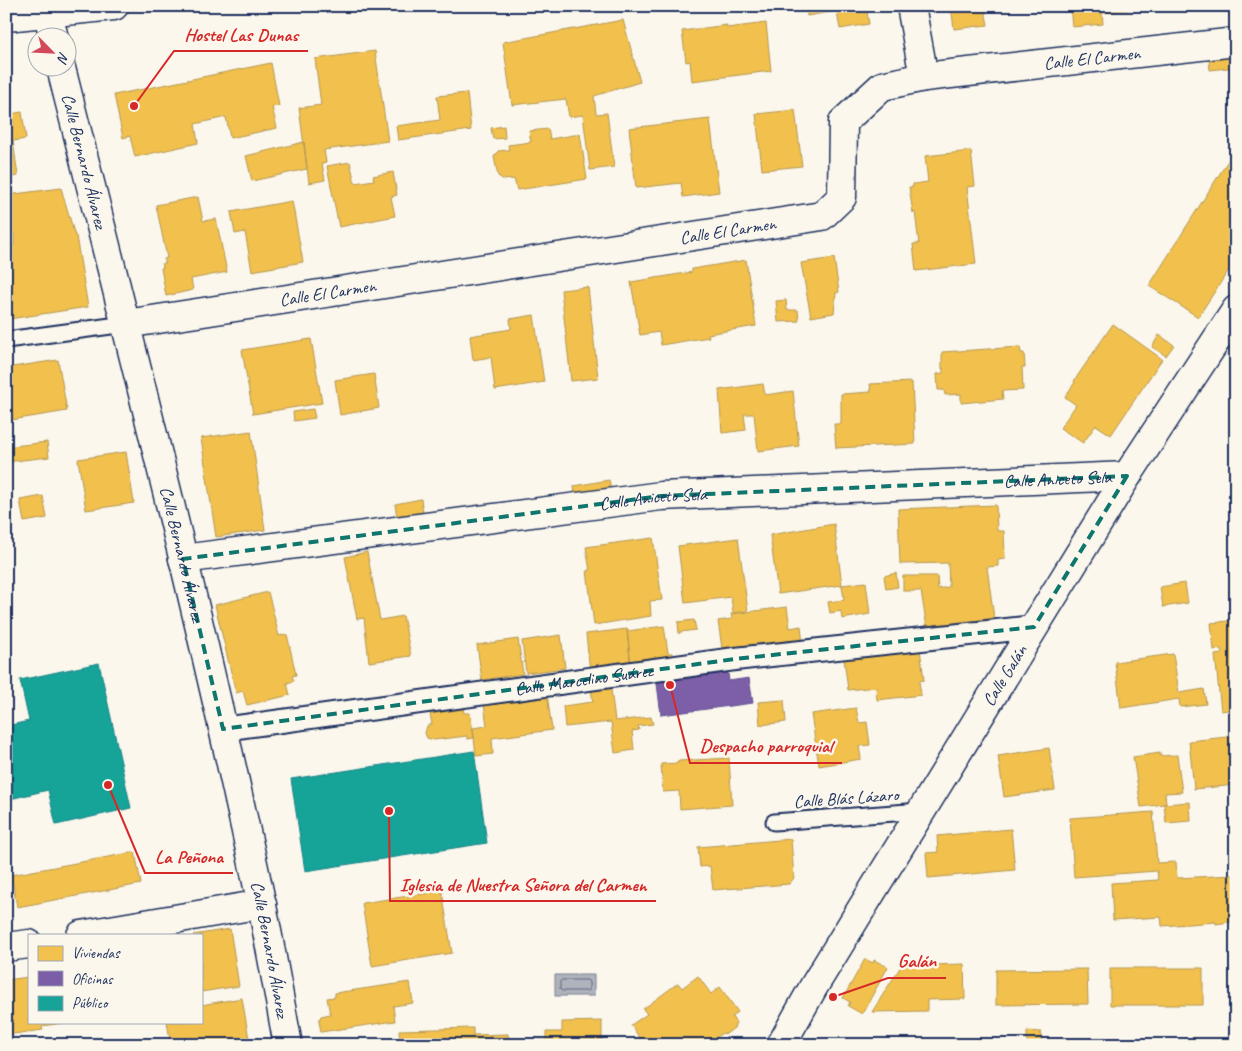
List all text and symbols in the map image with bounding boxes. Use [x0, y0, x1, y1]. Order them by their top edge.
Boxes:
callout: Hostel Las Dunas [174, 17, 308, 51]
text: Hostel Las Dunas [184, 23, 300, 47]
north arrow [28, 28, 78, 78]
street label: Calle El Carmen [1043, 42, 1142, 74]
text: N [53, 50, 73, 67]
street label: Calle Bernardo Álvarez [57, 91, 113, 233]
street label: Calle El Carmen [678, 212, 778, 249]
street label: Calle El Carmen [278, 274, 378, 311]
street label: Calle Aniceto Sela [1003, 466, 1113, 492]
street label: Calle Aniceto Sela [598, 483, 708, 515]
street label: Calle Bernardo Álvarez [155, 484, 209, 626]
street label: Calle Galán [977, 640, 1032, 710]
street label: Calle Marcelino Suárez [514, 659, 656, 700]
callout: Despacho parroquial [690, 729, 842, 763]
text: Despacho parroquial [700, 734, 836, 758]
street label: Calle Blás Lázaro [793, 783, 901, 813]
callout: La Peñona [145, 839, 233, 873]
text: La Peñona [155, 845, 224, 869]
callout: Iglesia de Nuestra Señora del Carmen [390, 867, 656, 901]
text: Iglesia de Nuestra Señora del Carmen [399, 873, 648, 897]
street label: Calle Bernardo Álvarez [246, 879, 294, 1022]
legend [28, 934, 202, 1024]
text: Viviendas [72, 944, 121, 963]
callout: Galán [888, 944, 946, 978]
text: Galán [898, 949, 937, 973]
text: Oficinas [72, 970, 114, 989]
text: Público [72, 994, 109, 1013]

